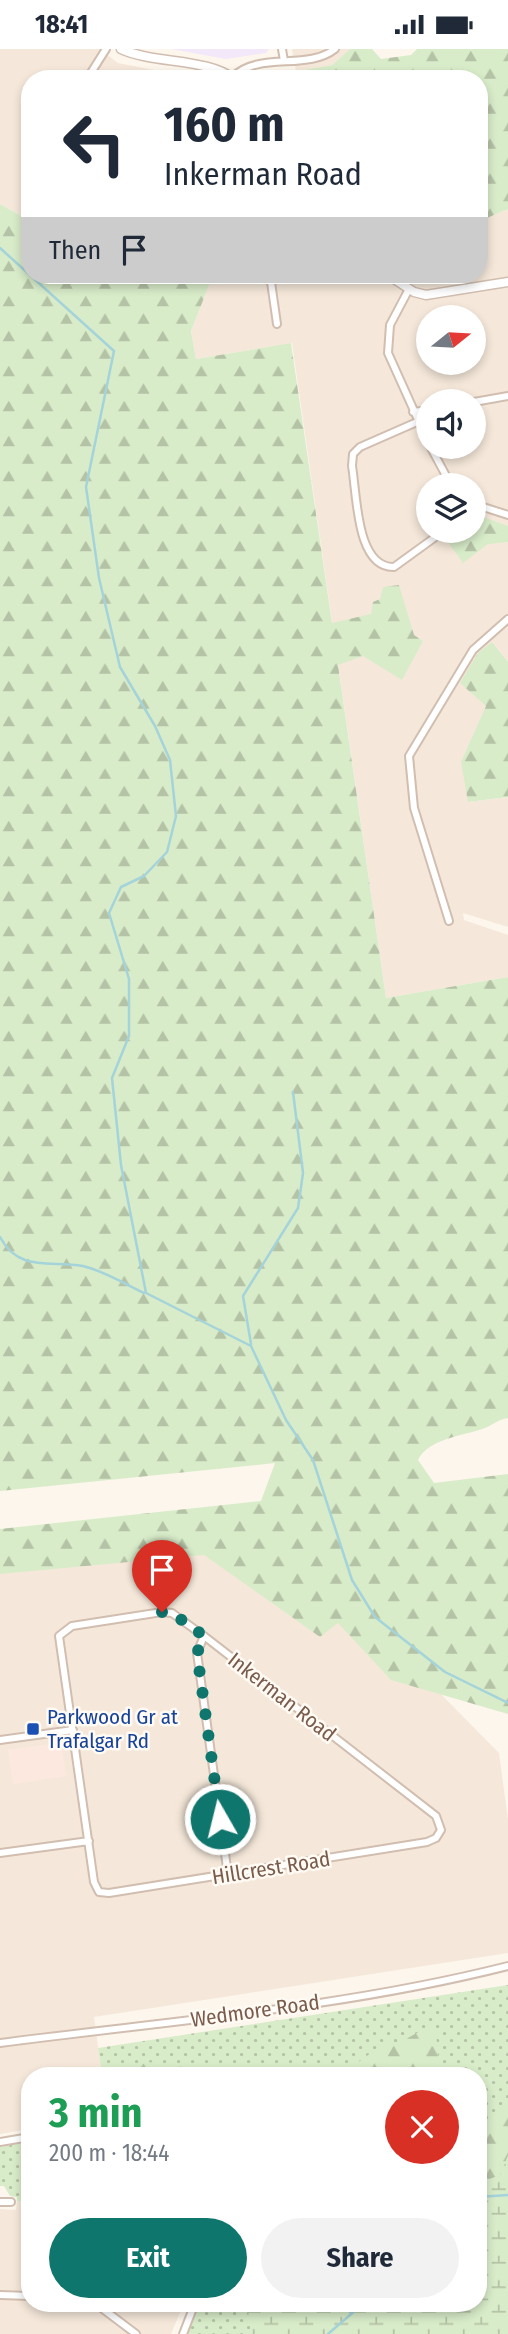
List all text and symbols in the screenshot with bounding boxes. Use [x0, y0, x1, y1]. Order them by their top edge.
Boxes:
text: 18:41 [35, 9, 88, 40]
text: 160 m [164, 95, 285, 154]
icon: left [49, 98, 140, 189]
text: Inkerman Road [164, 155, 362, 193]
icon: arrive [115, 231, 153, 269]
text: Then [49, 235, 101, 266]
north arrow [416, 305, 486, 375]
map controls [416, 305, 486, 543]
button: sound [416, 389, 486, 459]
button: layers [416, 473, 486, 543]
pin [132, 1540, 192, 1612]
icon: arrive [143, 1551, 181, 1589]
street label: Inkerman Road [223, 1647, 341, 1747]
place label: Parkwood Gr at Trafalgar Rd [47, 1704, 178, 1754]
marker: Parkwood Gr at Trafalgar Rd [25, 1721, 41, 1737]
position arrow [183, 1782, 257, 1856]
street label: Hillcrest Road [210, 1846, 332, 1890]
street label: Wedmore Road [189, 1989, 321, 2033]
text: 3 min [49, 2088, 143, 2138]
button: close [385, 2090, 459, 2164]
text: 200 m · 18:44 [49, 2139, 169, 2167]
button: Exit [49, 2218, 247, 2298]
button: Share [261, 2218, 459, 2298]

